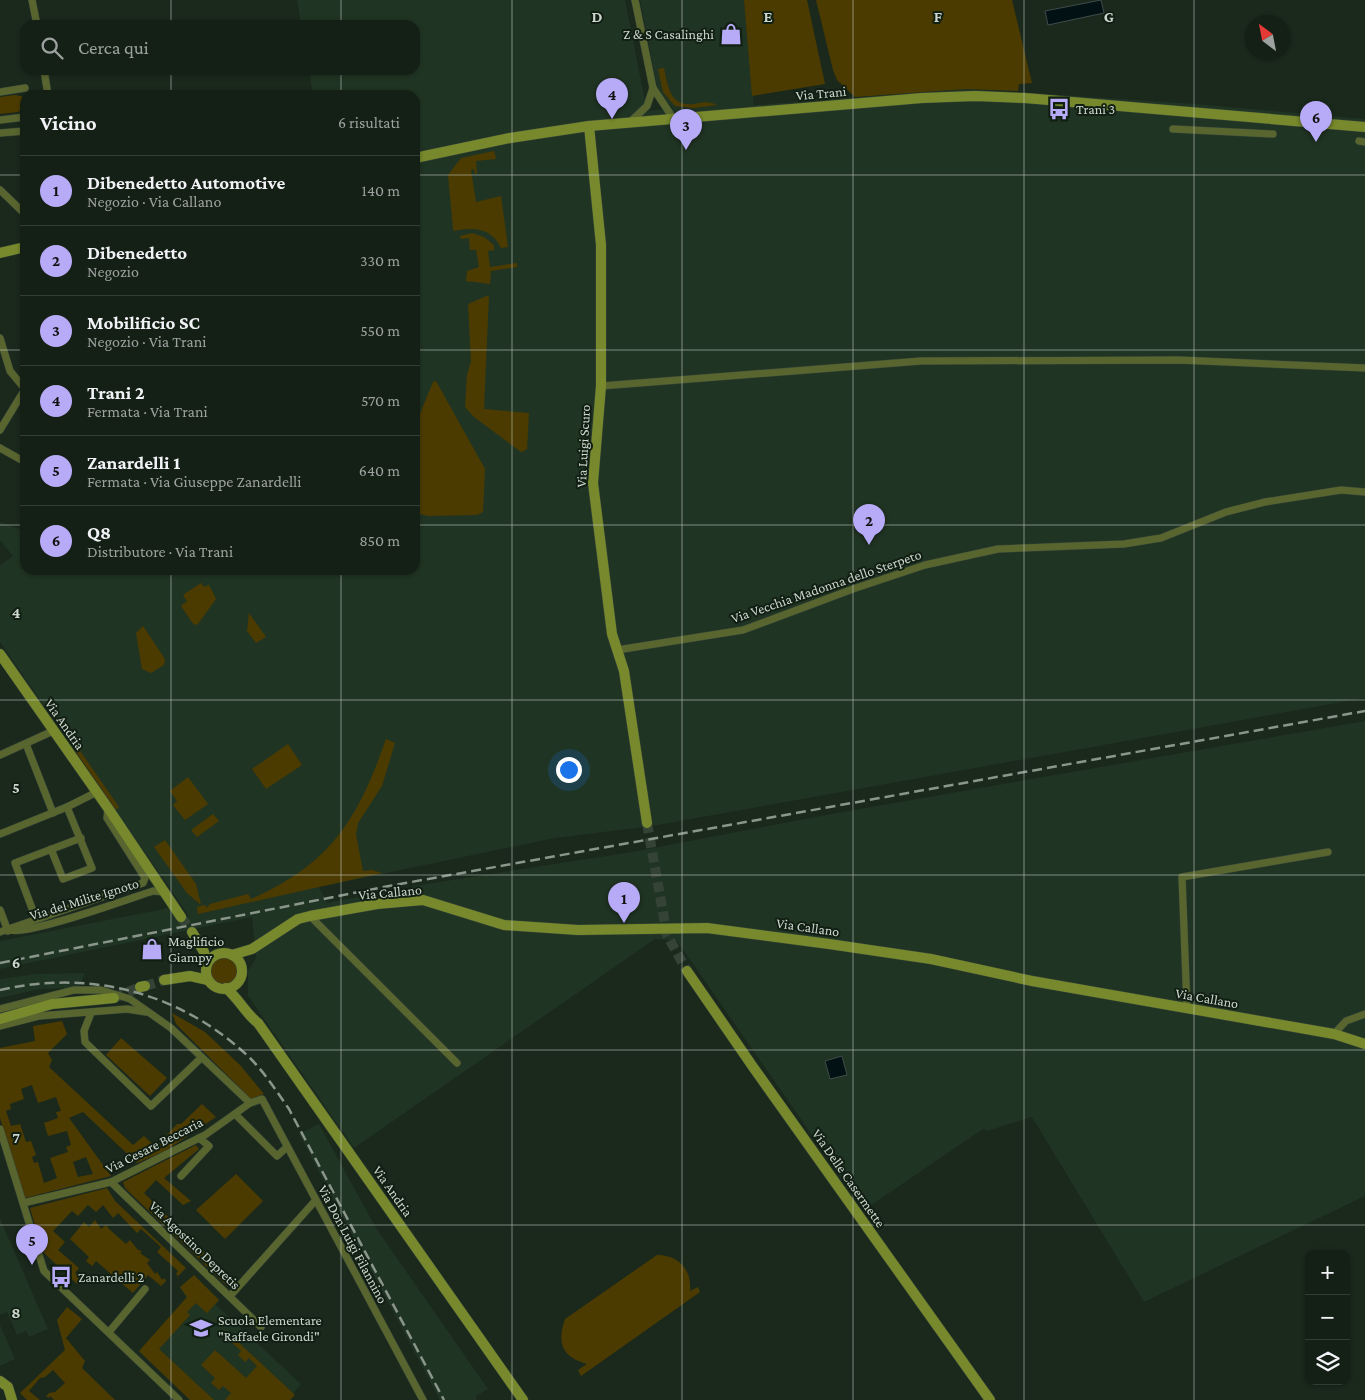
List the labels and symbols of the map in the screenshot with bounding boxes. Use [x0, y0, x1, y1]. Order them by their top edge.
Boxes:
text: D [591, 8, 603, 25]
text: E [763, 8, 773, 25]
text: F [934, 8, 943, 25]
text: G [1104, 8, 1114, 25]
north arrow [1245, 15, 1290, 60]
shop icon: Z & S Casalinghi [718, 21, 744, 47]
place label: Z & S Casalinghi [623, 26, 714, 42]
pin: 4 [596, 78, 628, 119]
street label: Via Trani [795, 83, 847, 103]
bus stop icon: Trani 3 [1046, 96, 1072, 122]
place label: Trani 3 [1076, 101, 1115, 117]
pin: 6 [1300, 101, 1332, 142]
pin: 3 [670, 109, 702, 150]
street label: Via Luigi Scuro [573, 404, 593, 488]
pin: 2 [853, 504, 885, 545]
street label: Via Vecchia Madonna dello Sterpeto [729, 546, 923, 626]
text: 4 [12, 604, 21, 621]
street label: Via Andria [42, 695, 89, 753]
your location [556, 757, 582, 783]
text: 5 [12, 779, 20, 796]
street label: Via del Milite Ignoto [28, 875, 141, 923]
street label: Via Callano [358, 881, 422, 903]
pin: 1 [608, 882, 640, 923]
street label: Via Callano [775, 915, 841, 939]
place label: Maglificio Giampy [168, 933, 224, 965]
shop icon: Maglificio Giampy [139, 936, 165, 962]
text: 6 [12, 954, 20, 971]
street label: Via Callano [1174, 985, 1240, 1011]
street label: Via Cesare Beccaria [103, 1113, 206, 1176]
street label: Via Delle Casermette [809, 1126, 889, 1230]
text: 7 [12, 1129, 20, 1146]
street label: Via Andria [370, 1162, 417, 1220]
street label: Via Don Luigi Filannino [315, 1182, 391, 1306]
street label: Via Agostino Depretis [146, 1197, 244, 1293]
pin: 5 [16, 1224, 48, 1265]
bus stop icon: Zanardelli 2 [48, 1264, 74, 1290]
place label: Zanardelli 2 [78, 1269, 145, 1285]
text: 8 [11, 1304, 21, 1321]
place label: Scuola Elementare "Raffaele Girondi" [218, 1312, 322, 1344]
school or university icon: Scuola Elementare "Raffaele Girondi" [188, 1315, 214, 1341]

